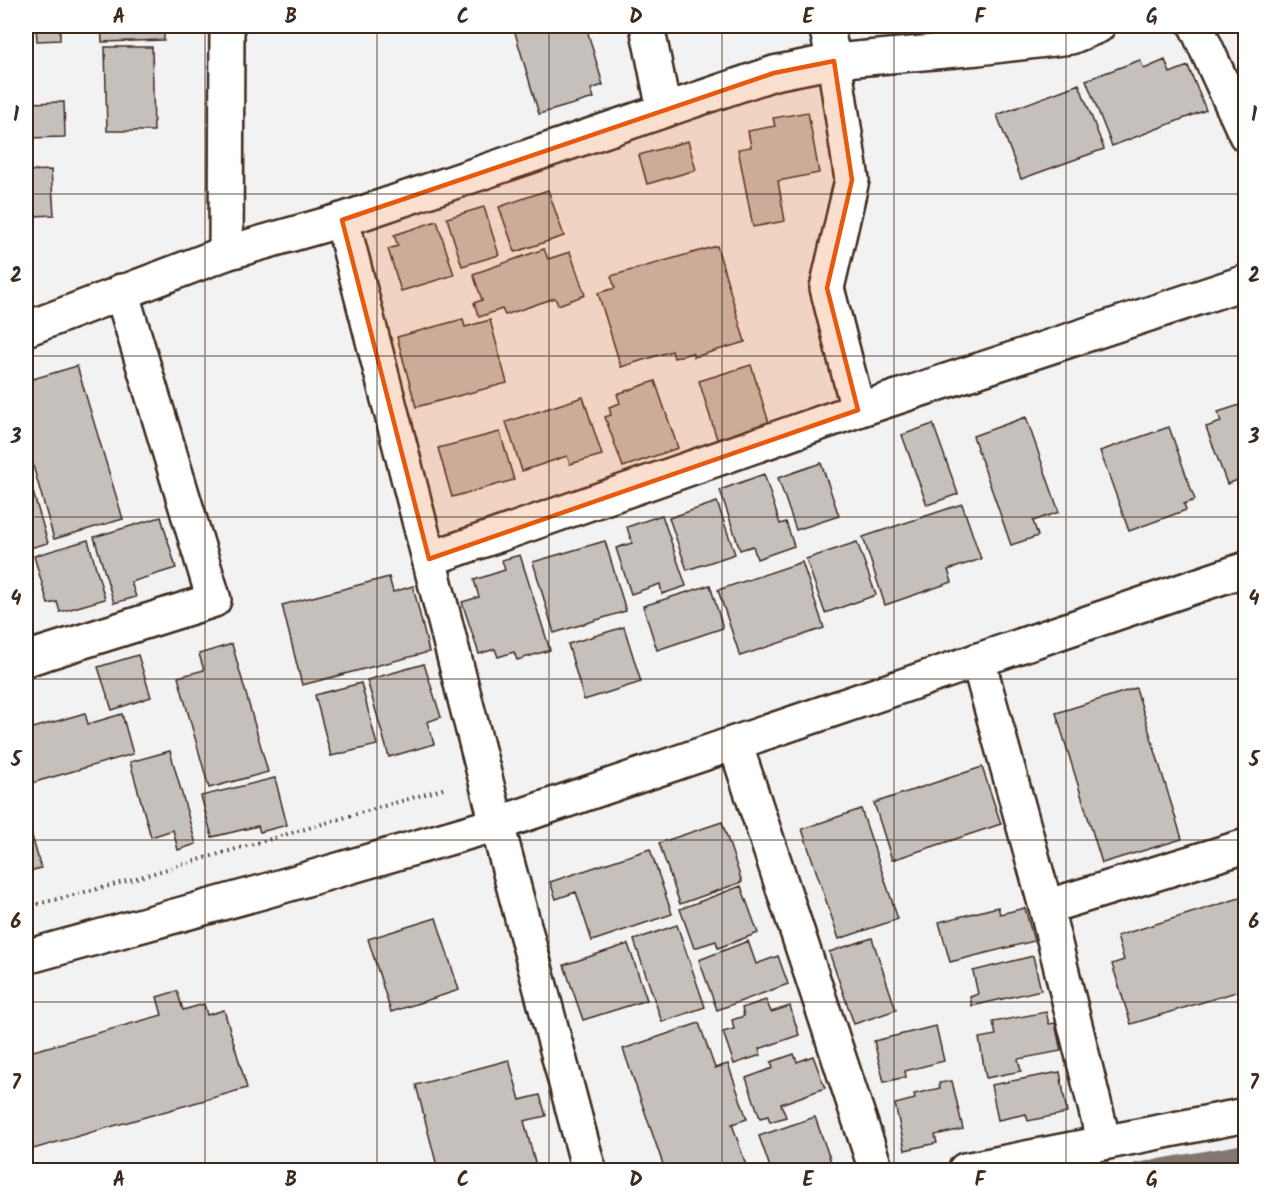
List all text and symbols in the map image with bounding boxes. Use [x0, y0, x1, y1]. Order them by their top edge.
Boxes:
text: A [113, 2, 125, 34]
text: B [285, 2, 297, 34]
text: C [457, 2, 469, 34]
text: D [629, 2, 643, 34]
text: E [802, 2, 814, 34]
text: F [975, 2, 987, 34]
text: G [1146, 2, 1158, 34]
text: 1 [13, 100, 19, 132]
text: 1 [1251, 100, 1257, 132]
text: 2 [10, 261, 22, 293]
text: 2 [1248, 261, 1260, 293]
text: 3 [10, 422, 22, 454]
text: 3 [1248, 422, 1260, 454]
text: 4 [11, 584, 22, 616]
text: 4 [1249, 584, 1260, 616]
text: 5 [10, 745, 23, 777]
text: 5 [1248, 745, 1261, 777]
text: 6 [11, 907, 22, 939]
text: 6 [1249, 907, 1260, 939]
text: 7 [11, 1068, 21, 1100]
text: 7 [1249, 1068, 1259, 1100]
text: A [113, 1165, 125, 1196]
text: B [285, 1165, 297, 1196]
text: C [457, 1165, 469, 1196]
text: D [629, 1165, 643, 1196]
text: E [802, 1165, 814, 1196]
text: F [975, 1165, 987, 1196]
text: G [1146, 1165, 1158, 1196]

